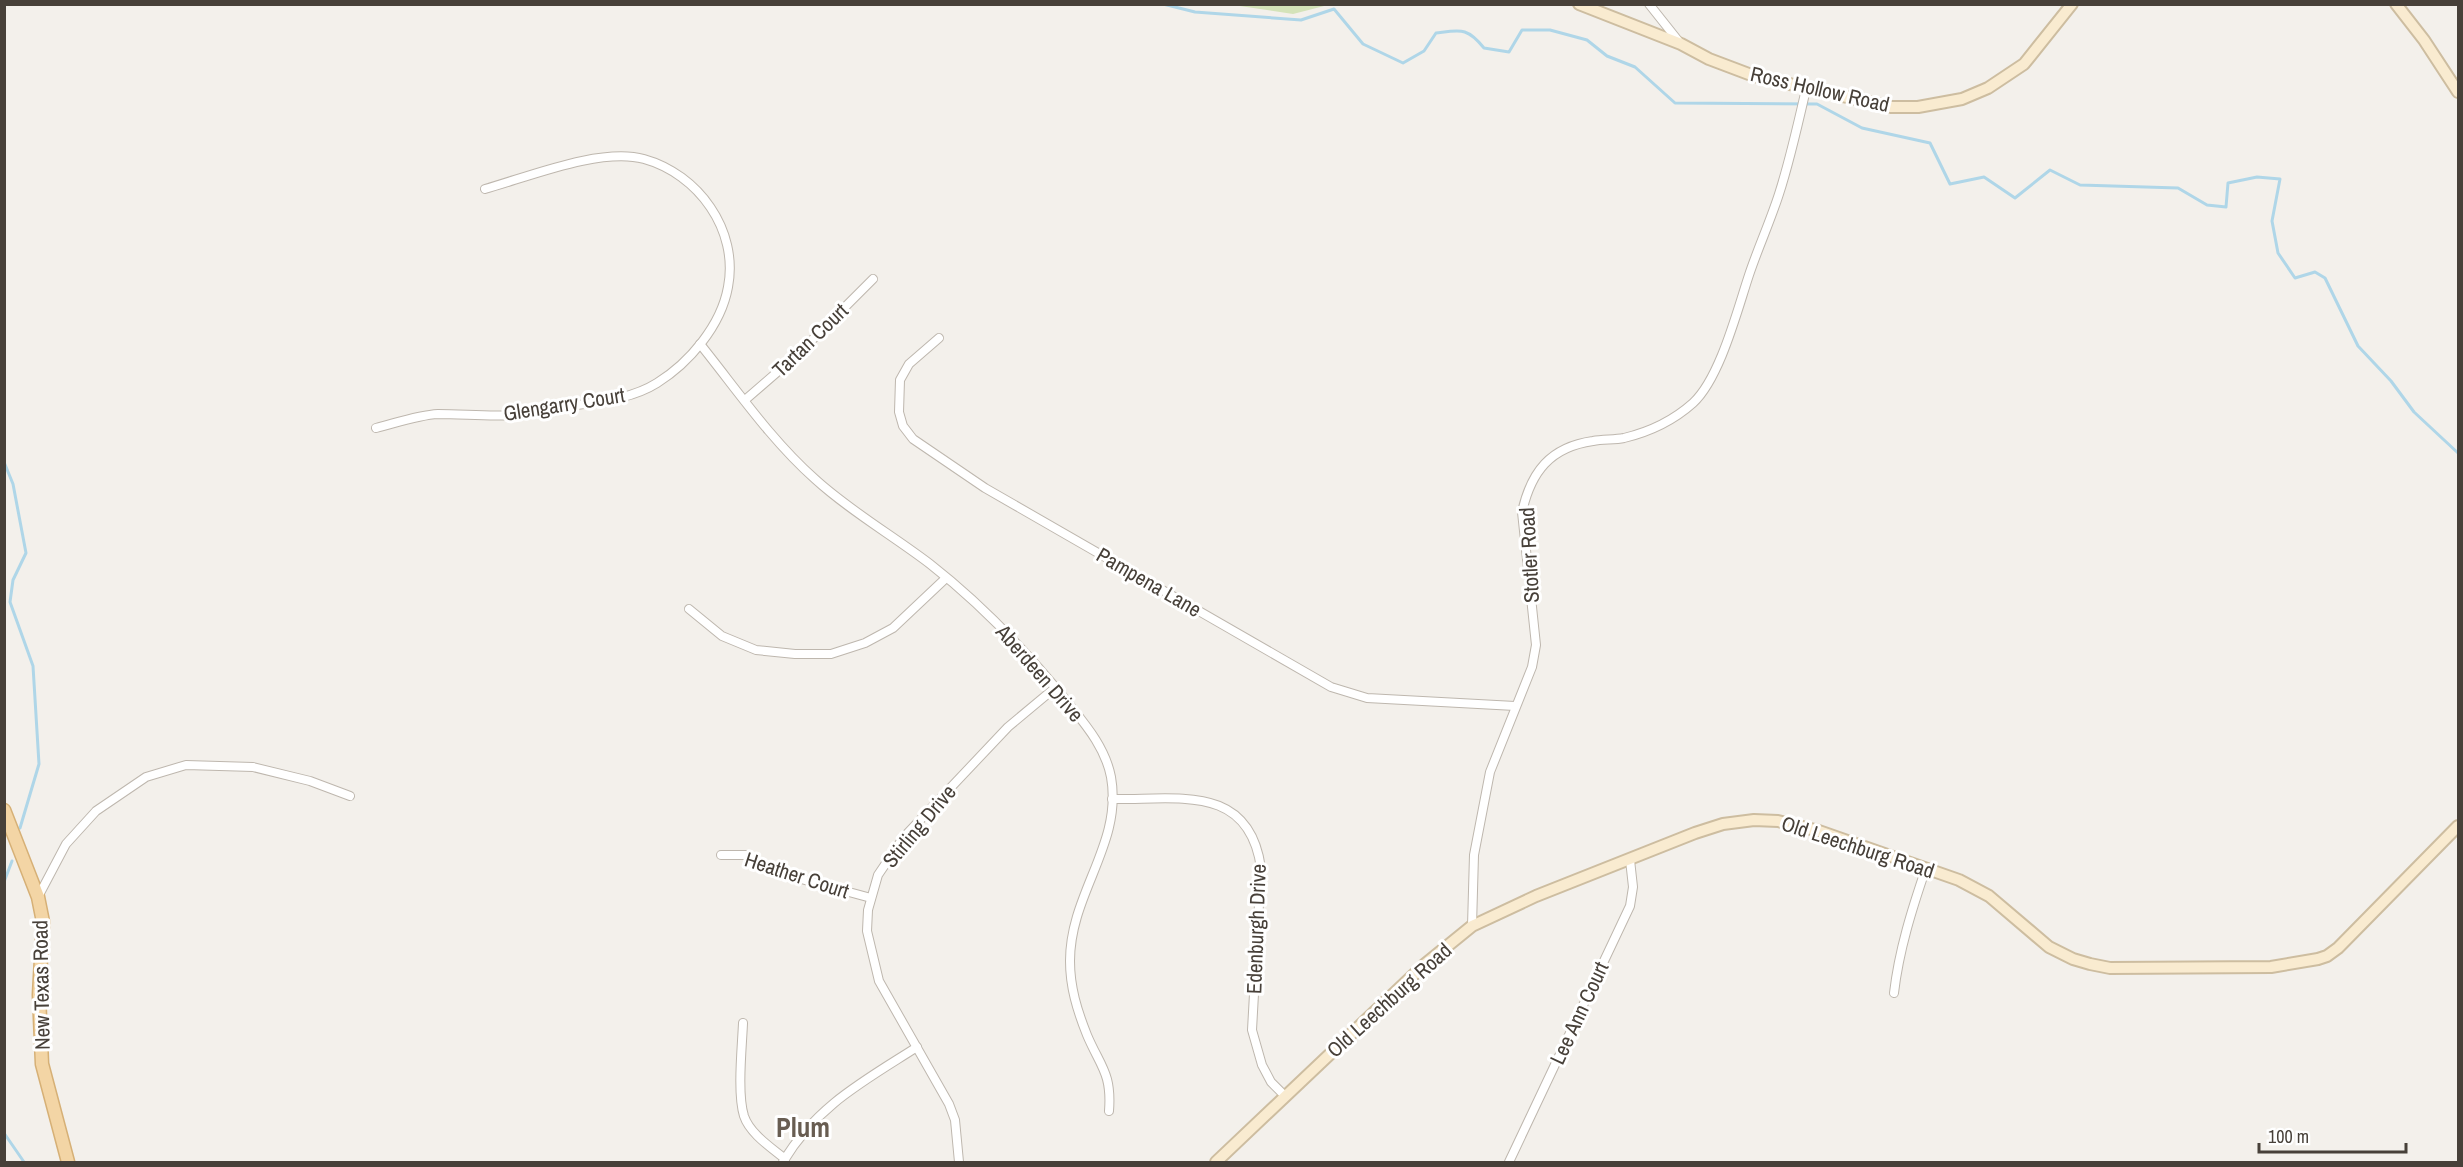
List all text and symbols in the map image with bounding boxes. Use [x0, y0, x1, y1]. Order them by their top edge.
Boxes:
street label: Ross Hollow Road [1748, 59, 1892, 119]
street label: Tartan Court [766, 296, 854, 383]
street label: Glengarry Court [501, 380, 627, 428]
street label: Stotler Road [1512, 506, 1546, 604]
street label: Pampena Lane [1091, 540, 1207, 624]
street label: Aberdeen Drive [989, 617, 1091, 728]
street label: Stirling Drive [876, 778, 962, 874]
street label: Old Leechburg Road [1778, 809, 1938, 885]
street label: Heather Court [741, 844, 853, 906]
street label: Edenburgh Drive [1239, 863, 1273, 995]
street label: New Texas Road [25, 920, 57, 1050]
street label: Old Leechburg Road [1320, 936, 1458, 1064]
street label: Lee Ann Court [1543, 957, 1615, 1069]
district label: Plum [776, 1109, 830, 1145]
scale bar [2259, 1116, 2406, 1154]
text: 100 m [2268, 1124, 2309, 1149]

